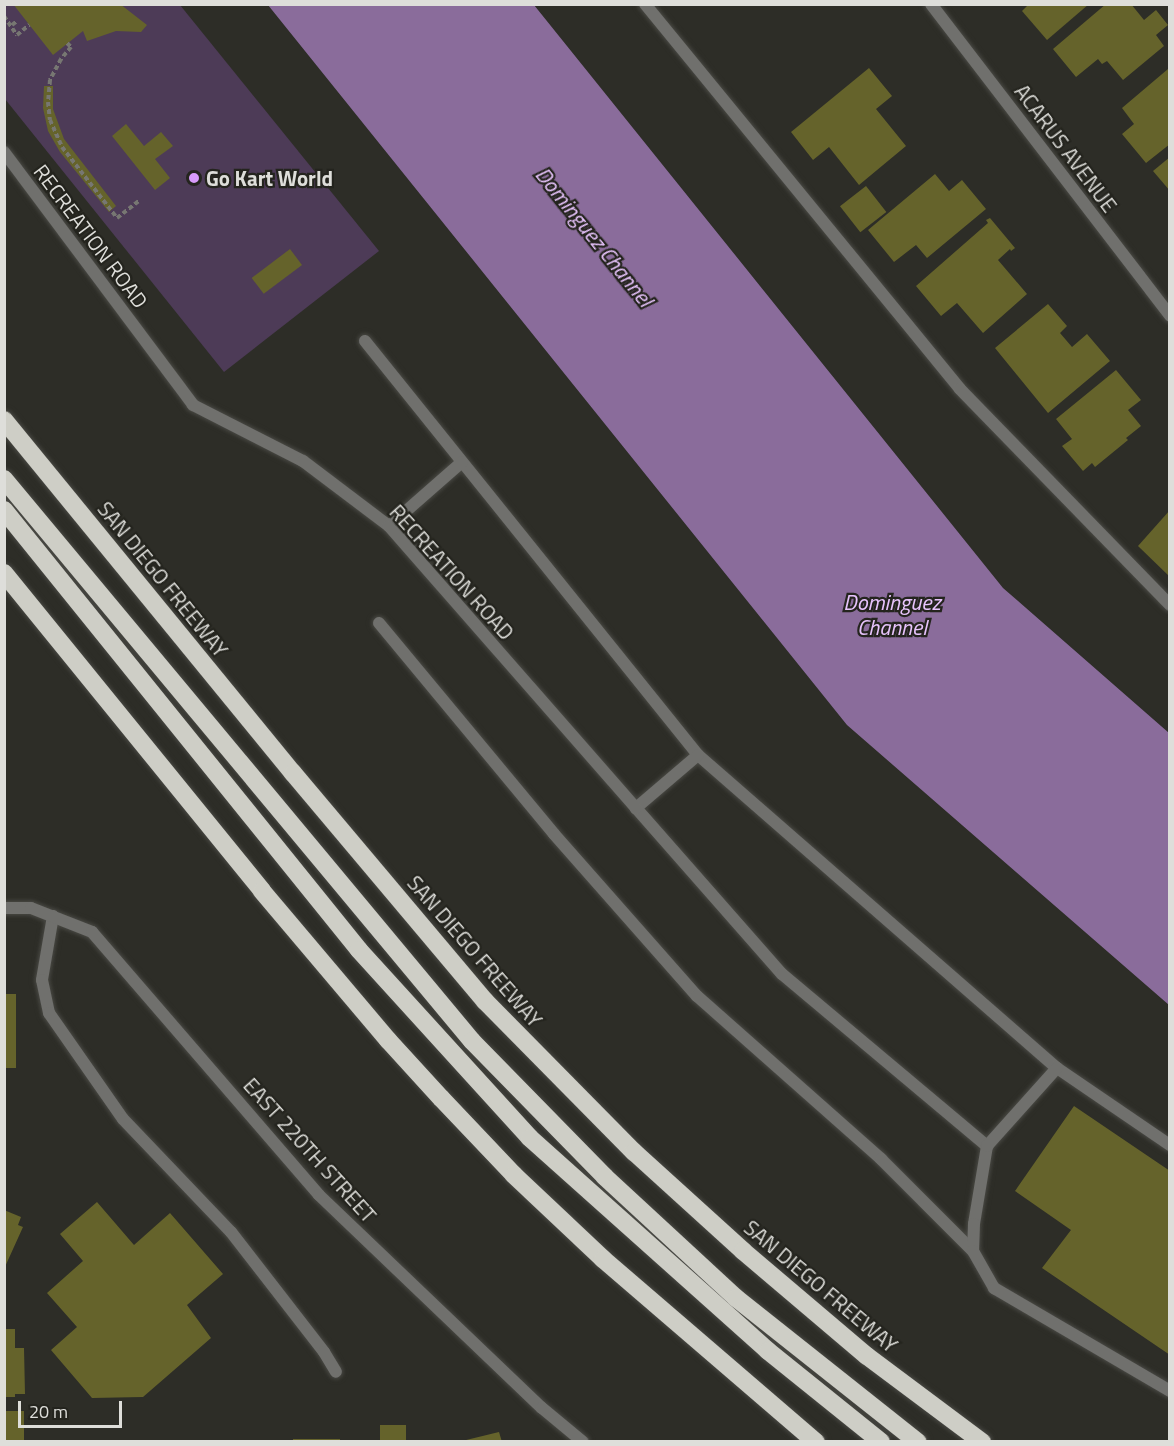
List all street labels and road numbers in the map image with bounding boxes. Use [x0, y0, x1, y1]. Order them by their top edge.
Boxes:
street label: ACARUS AVENUE [1010, 79, 1122, 217]
street label: RECREATION ROAD [29, 159, 153, 313]
street label: SAN DIEGO FREEWAY [93, 496, 233, 662]
street label: RECREATION ROAD [385, 499, 519, 645]
street label: SAN DIEGO FREEWAY [402, 870, 548, 1032]
street label: EAST 220TH STREET [238, 1073, 382, 1227]
street label: SAN DIEGO FREEWAY [739, 1215, 903, 1357]

